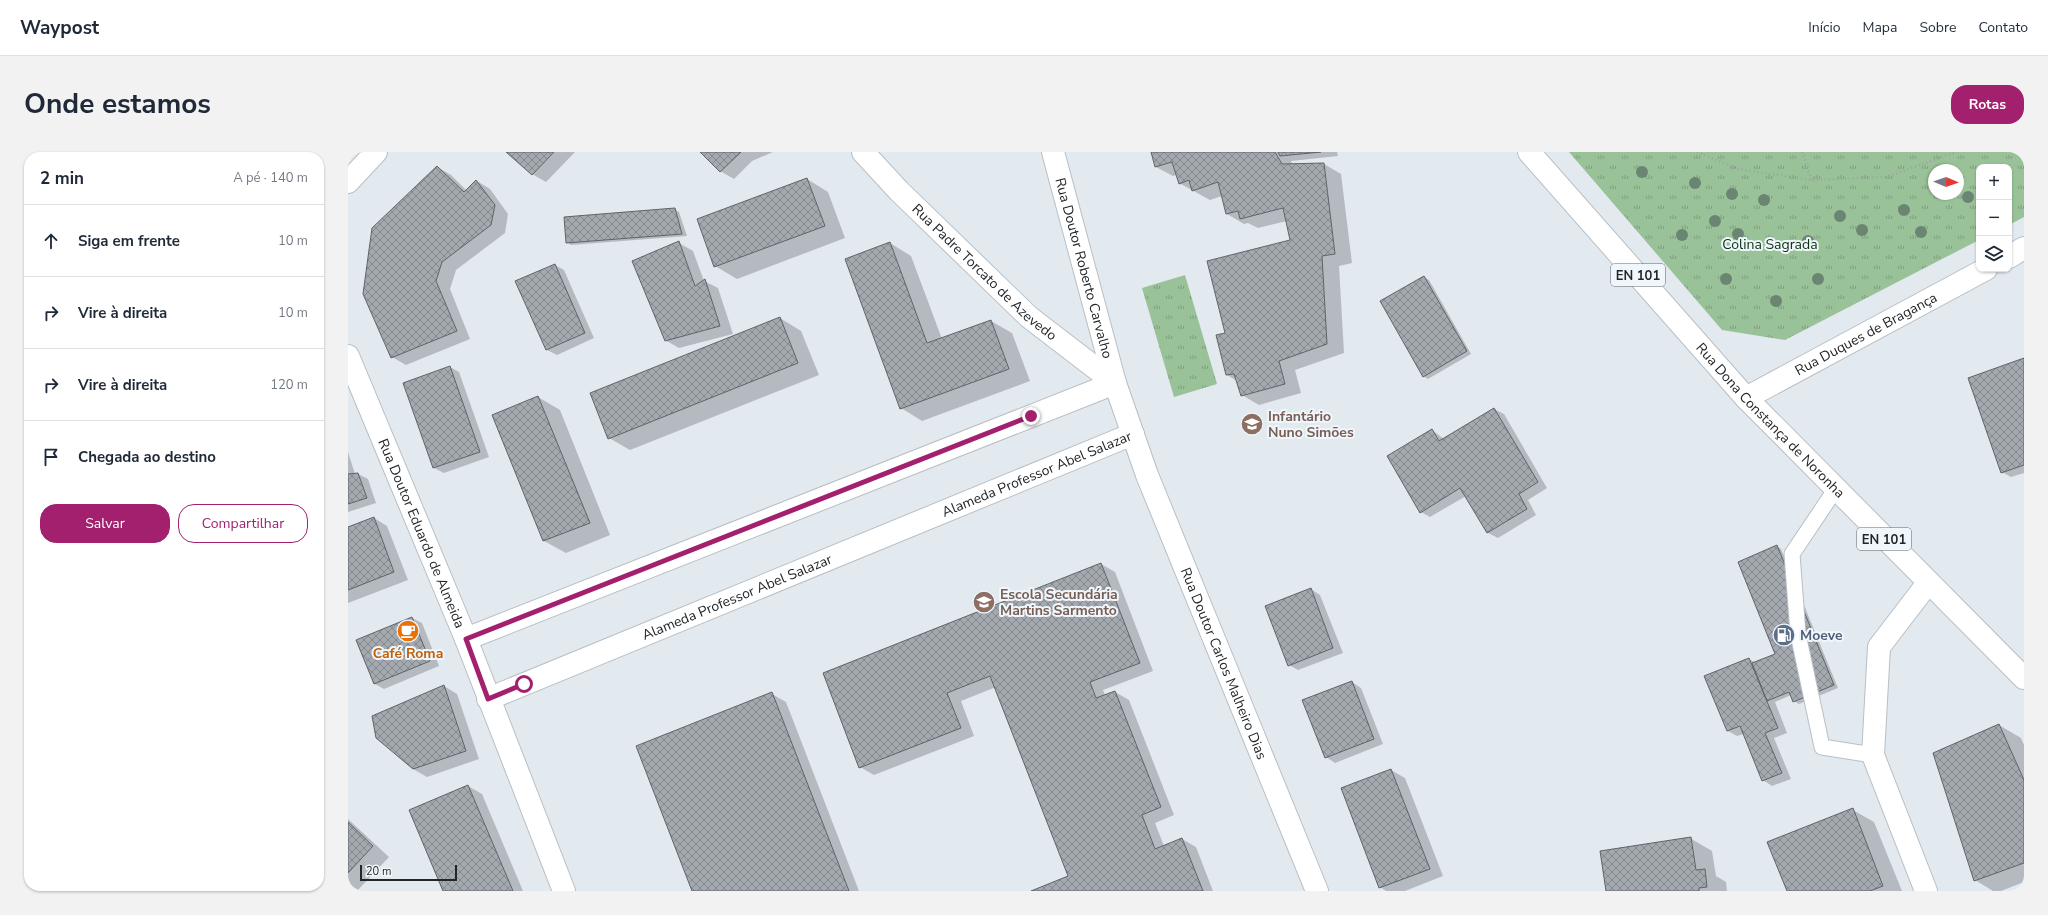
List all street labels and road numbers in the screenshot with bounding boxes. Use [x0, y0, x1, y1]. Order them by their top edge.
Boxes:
street label: Rua Doutor Roberto Carvalho [1050, 176, 1117, 361]
street label: Rua Padre Torcato de Azevedo [908, 200, 1061, 345]
road number: EN 101 [1611, 264, 1665, 286]
street label: Rua Duques de Bragança [1792, 288, 1940, 380]
street label: Rua Dona Constança de Noronha [1692, 339, 1849, 502]
street label: Alameda Professor Abel Salazar [939, 427, 1135, 522]
street label: Rua Doutor Eduardo de Almeida [373, 436, 469, 631]
road number: EN 101 [1857, 528, 1911, 550]
street label: Alameda Professor Abel Salazar [639, 550, 835, 645]
street label: Rua Doutor Carlos Malheiro Dias [1176, 565, 1271, 763]

